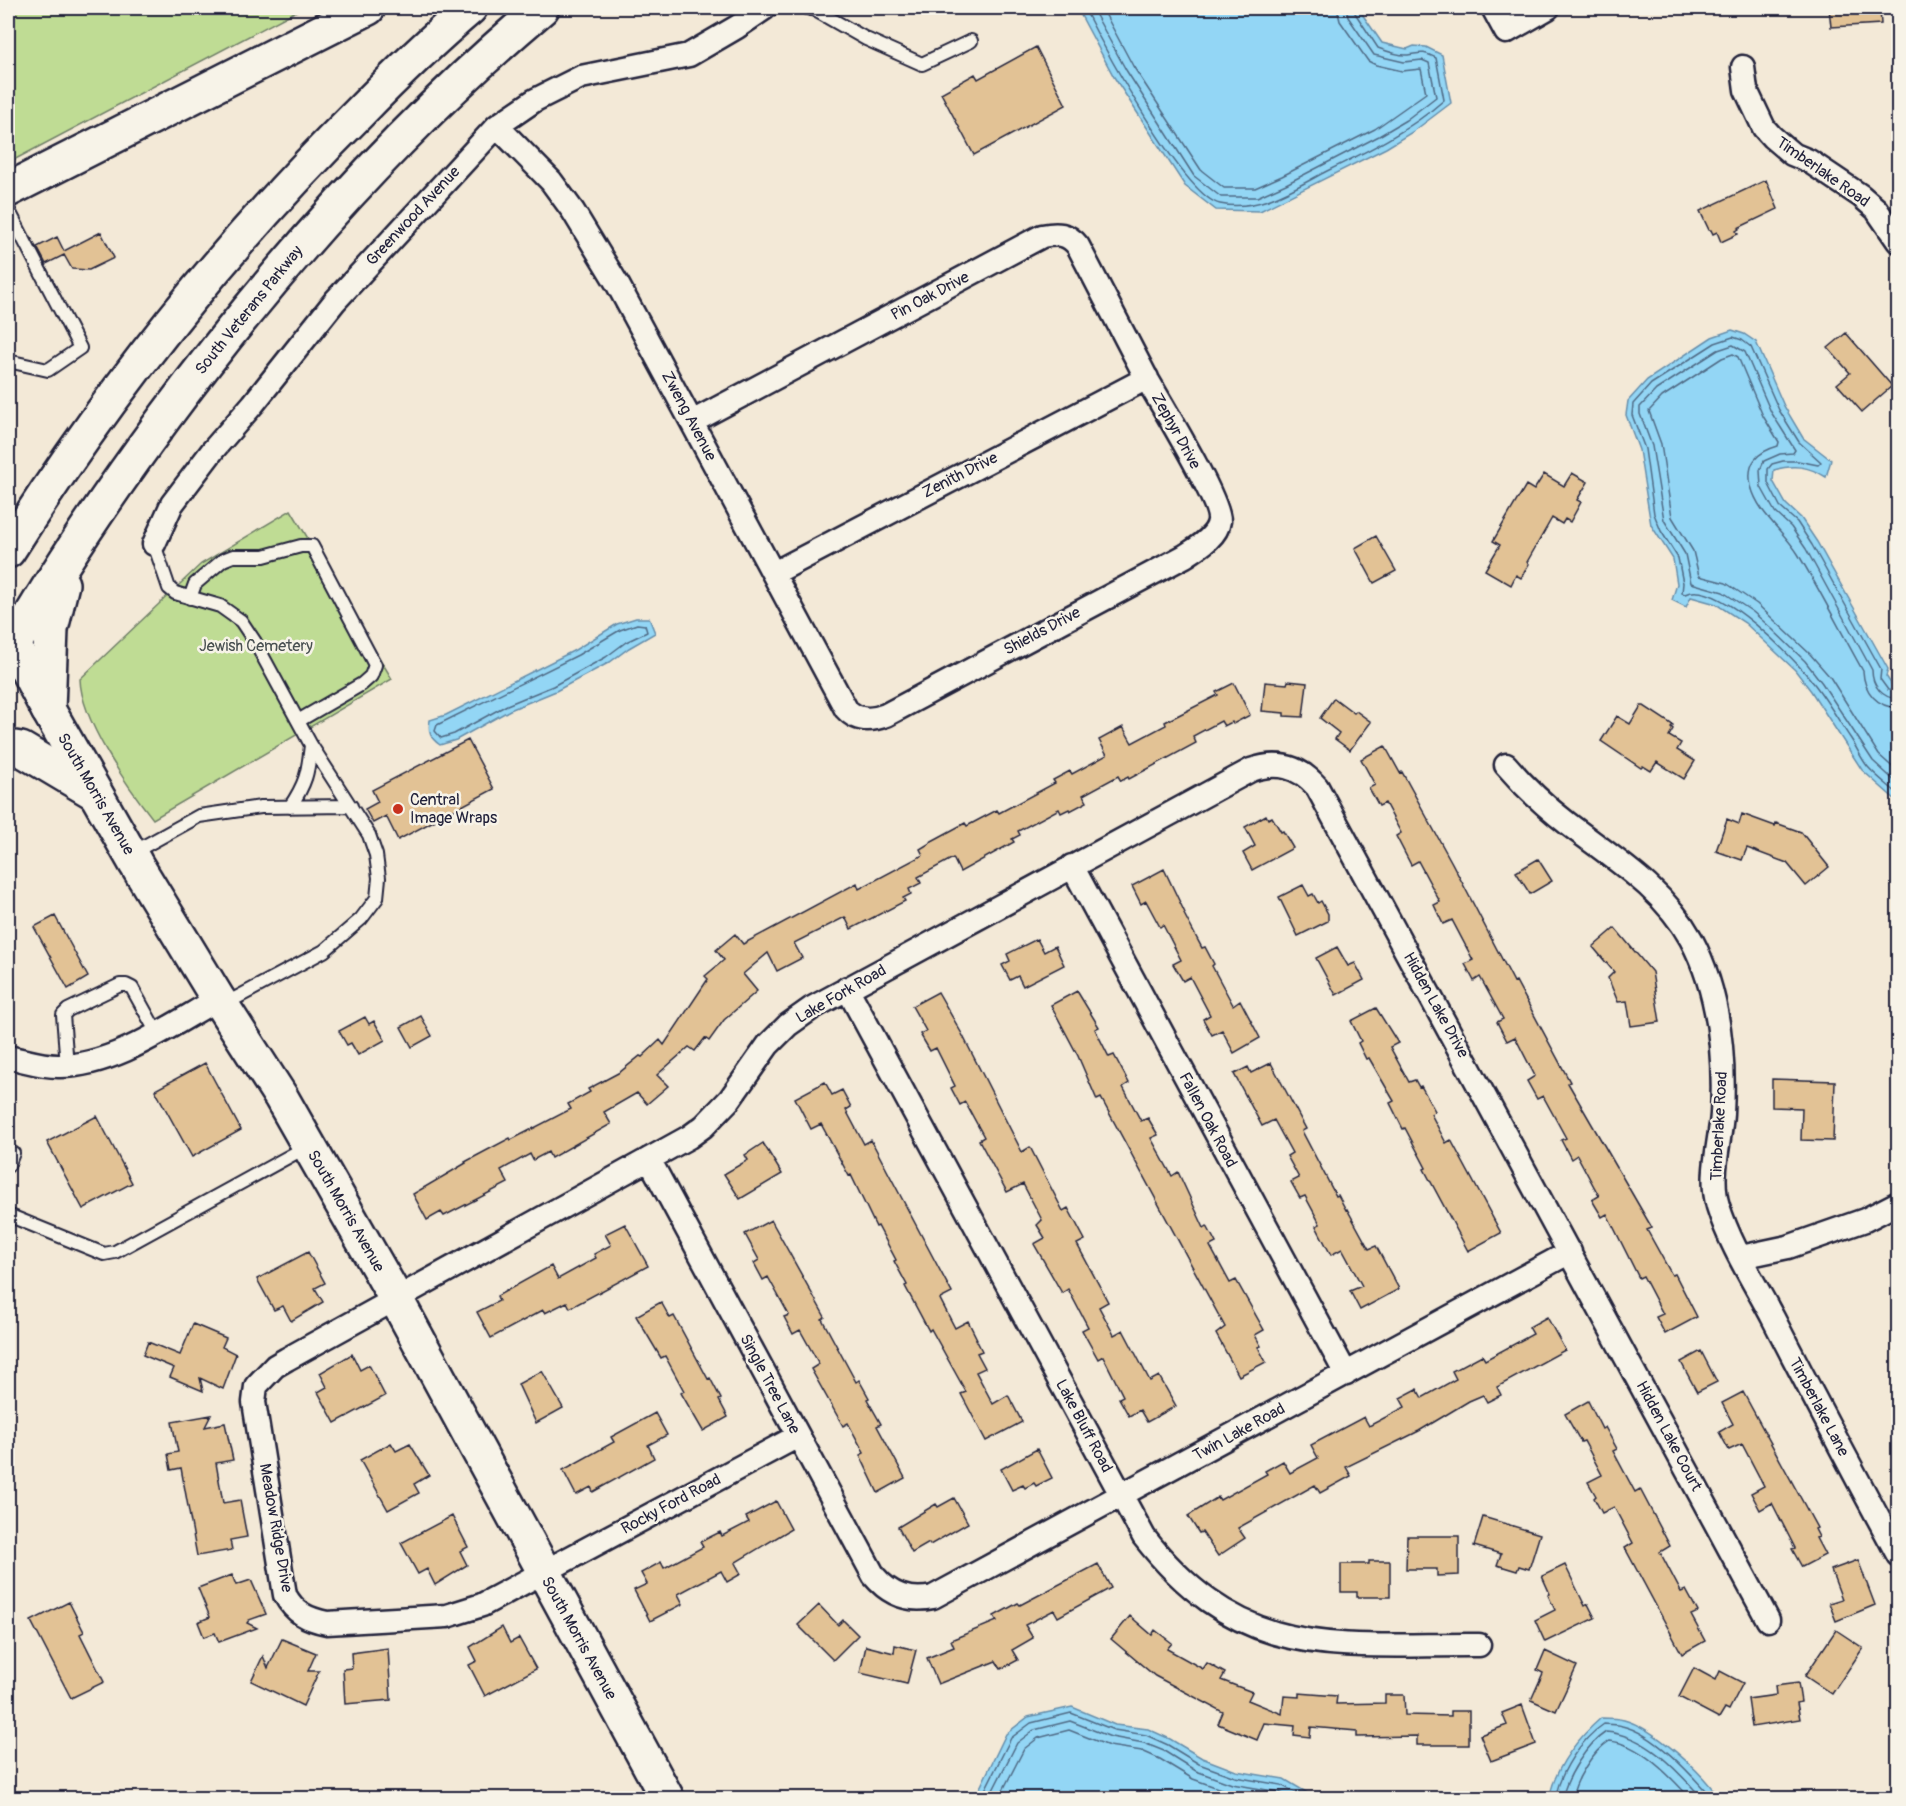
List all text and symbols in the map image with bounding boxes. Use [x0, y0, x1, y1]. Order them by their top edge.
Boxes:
street label: Timberlake Road [1772, 132, 1874, 212]
street label: Greenwood Avenue [362, 162, 464, 270]
street label: South Veterans Parkway [191, 241, 307, 379]
street label: Pin Oak Drive [887, 267, 973, 325]
street label: Zweng Avenue [657, 368, 721, 464]
street label: Zephyr Drive [1147, 389, 1205, 473]
street label: Zenith Drive [919, 447, 1001, 503]
street label: Shields Drive [1000, 602, 1084, 660]
park label: Jewish Cemetery [199, 636, 313, 656]
street label: South Morris Avenue [53, 729, 139, 859]
place label: Central Image Wraps [410, 790, 497, 828]
marker: Central Image Wraps [391, 802, 405, 816]
street label: Hidden Lake Drive [1399, 949, 1473, 1061]
street label: Lake Fork Road [792, 960, 890, 1028]
street label: Fallen Oak Road [1175, 1069, 1241, 1171]
street label: Timberlake Road [1706, 1071, 1732, 1181]
street label: South Morris Avenue [303, 1146, 389, 1276]
street label: Single Tree Lane [735, 1331, 805, 1437]
street label: Timberlake Lane [1785, 1354, 1854, 1460]
street label: Lake Bluff Road [1051, 1376, 1117, 1476]
street label: Hidden Lake Court [1632, 1377, 1707, 1495]
street label: Twin Lake Road [1190, 1399, 1288, 1465]
street label: Meadow Ridge Drive [255, 1462, 297, 1594]
street label: Rocky Ford Road [618, 1469, 724, 1539]
street label: South Morris Avenue [537, 1573, 621, 1703]

